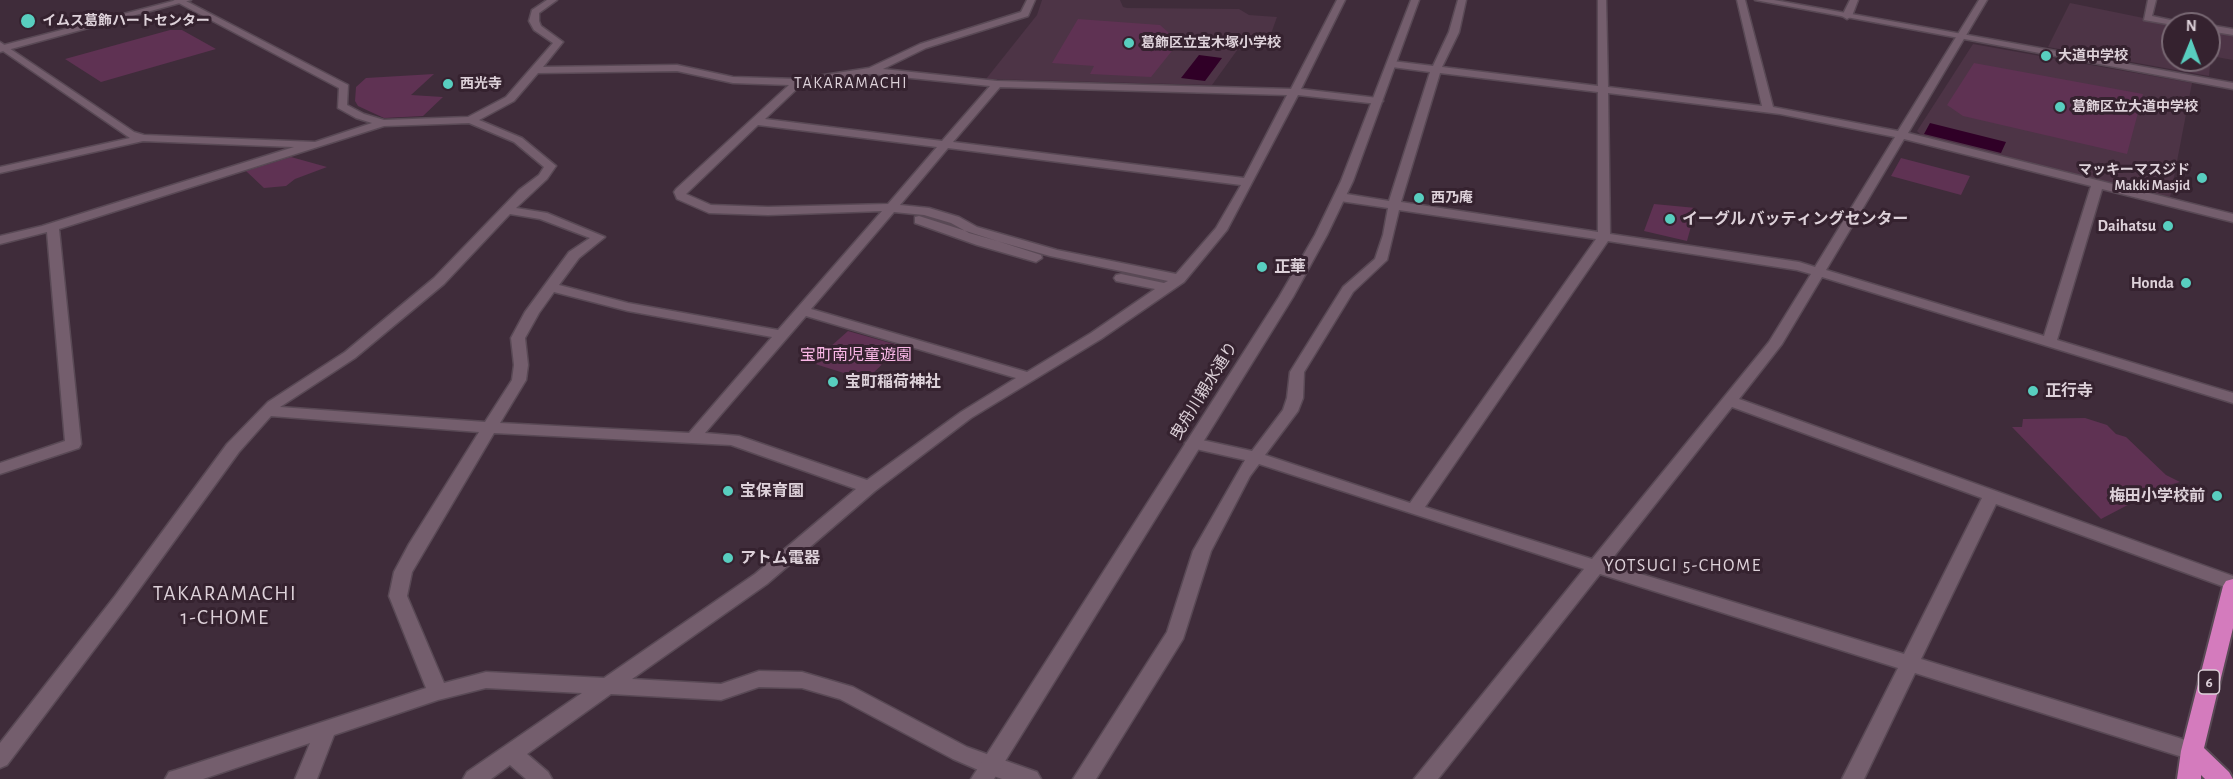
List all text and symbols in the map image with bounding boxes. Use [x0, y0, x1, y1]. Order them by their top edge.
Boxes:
marker: イムス葛飾ハートセンター [19, 12, 37, 30]
north arrow [2161, 12, 2221, 72]
place label: イムス葛飾ハートセンター [42, 13, 210, 29]
text: N [2186, 18, 2197, 34]
place label: 葛飾区立宝木塚小学校 [1141, 35, 1281, 51]
marker: 葛飾区立宝木塚小学校 [1122, 36, 1136, 50]
place label: 大道中学校 [2058, 48, 2128, 64]
marker: 大道中学校 [2039, 49, 2053, 63]
district label: TAKARAMACHI [794, 73, 908, 93]
place label: 西光寺 [460, 76, 502, 92]
marker: 西光寺 [441, 77, 455, 91]
place label: 葛飾区立大道中学校 [2072, 99, 2198, 115]
marker: 葛飾区立大道中学校 [2053, 100, 2067, 114]
place label: マッキーマスジド Makki Masjid [2078, 162, 2190, 194]
marker: マッキーマスジド Makki Masjid [2195, 171, 2209, 185]
place label: 西乃庵 [1431, 190, 1473, 206]
marker: 西乃庵 [1412, 191, 1426, 205]
place label: イーグル バッティングセンター [1682, 209, 1908, 229]
marker: イーグル バッティングセンター [1663, 212, 1677, 226]
place label: Daihatsu [2098, 216, 2156, 236]
marker: Daihatsu [2161, 219, 2175, 233]
place label: 正華 [1274, 257, 1306, 277]
marker: 正華 [1255, 260, 1269, 274]
place label: Honda [2131, 273, 2174, 293]
marker: Honda [2179, 276, 2193, 290]
street label: 曳舟川親水通り [1166, 338, 1242, 444]
park label: 宝町南児童遊園 [800, 345, 912, 365]
place label: 宝町稲荷神社 [845, 372, 941, 392]
marker: 宝町稲荷神社 [826, 375, 840, 389]
place label: 正行寺 [2045, 381, 2093, 401]
marker: 正行寺 [2026, 384, 2040, 398]
place label: 宝保育園 [740, 481, 804, 501]
marker: 宝保育園 [721, 484, 735, 498]
place label: 梅田小学校前 [2109, 486, 2205, 506]
marker: 梅田小学校前 [2210, 489, 2224, 503]
place label: アトム電器 [740, 548, 820, 568]
marker: アトム電器 [721, 551, 735, 565]
district label: YOTSUGI 5-CHOME [1604, 555, 1762, 577]
district label: TAKARAMACHI 1-CHOME [153, 581, 297, 631]
road number: 6 [2198, 670, 2220, 694]

